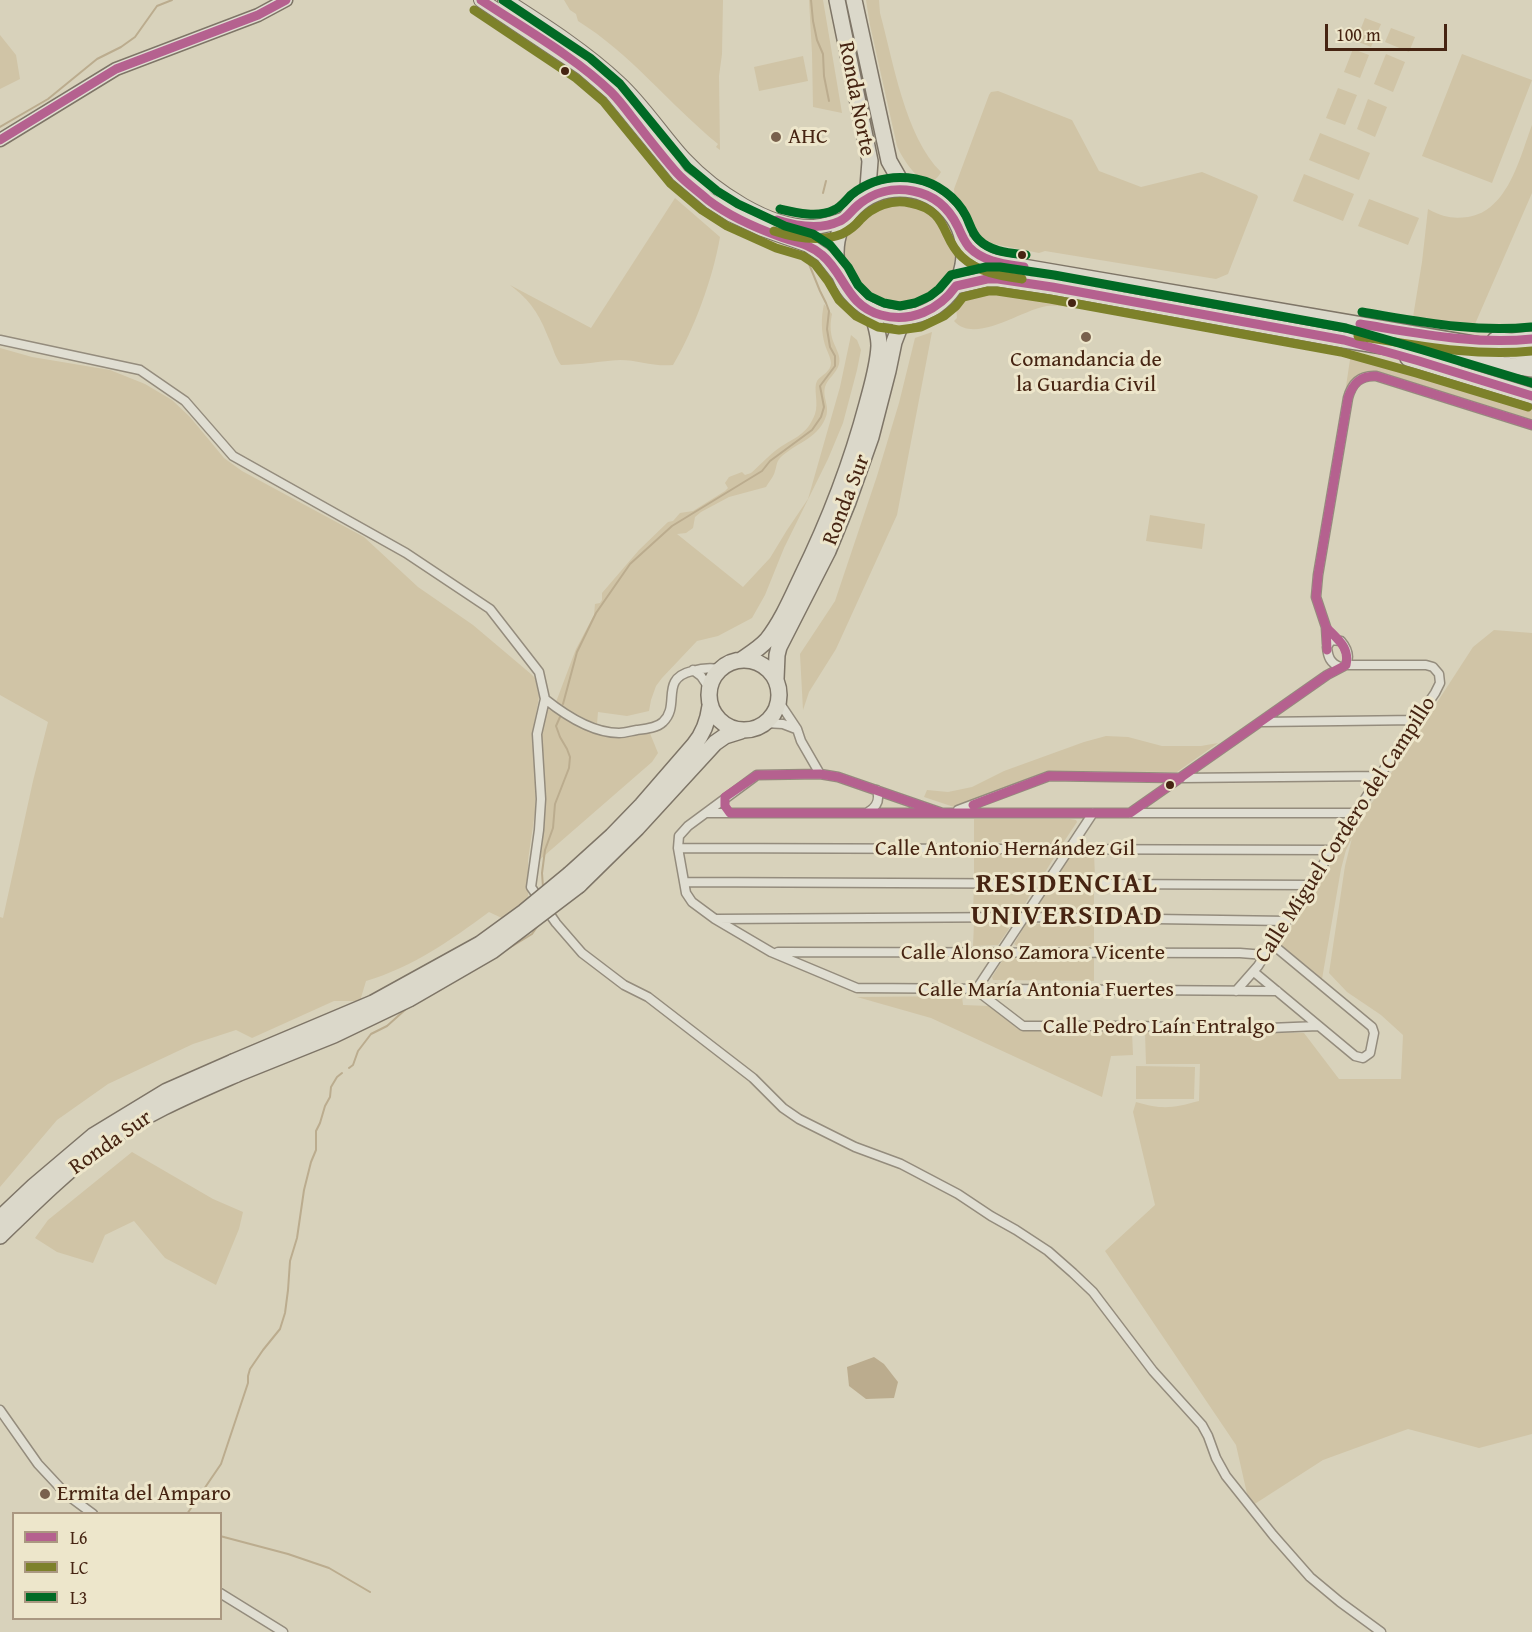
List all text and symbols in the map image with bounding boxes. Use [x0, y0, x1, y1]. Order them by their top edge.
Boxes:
scale bar [1328, 12, 1450, 50]
text: 100 m [1336, 21, 1381, 48]
street label: Ronda Norte [832, 40, 880, 158]
unlabelled marker [559, 65, 571, 77]
place label: AHC [788, 124, 828, 150]
marker: AHC [769, 130, 783, 144]
unlabelled marker [1016, 249, 1028, 261]
unlabelled marker [1066, 297, 1078, 309]
marker: Comandancia de la Guardia Civil [1079, 330, 1093, 344]
place label: Comandancia de la Guardia Civil [1010, 347, 1162, 398]
street label: Ronda Sur [818, 451, 876, 549]
street label: Calle Miguel Cordero del Campillo [1250, 692, 1442, 968]
unlabelled marker [1164, 779, 1176, 791]
street label: Calle Antonio Hernández Gil [875, 836, 1135, 862]
district label: RESIDENCIAL UNIVERSIDAD [971, 868, 1163, 934]
street label: Calle Alonso Zamora Vicente [901, 940, 1165, 966]
street label: Calle María Antonia Fuertes [918, 977, 1174, 1003]
street label: Calle Pedro Laín Entralgo [1043, 1014, 1275, 1040]
street label: Ronda Sur [65, 1105, 157, 1181]
place label: Ermita del Amparo [57, 1481, 231, 1507]
marker: Ermita del Amparo [38, 1487, 52, 1501]
legend [12, 1512, 222, 1620]
text: L6 [70, 1524, 87, 1551]
text: LC [70, 1554, 89, 1581]
text: L3 [70, 1584, 87, 1611]

